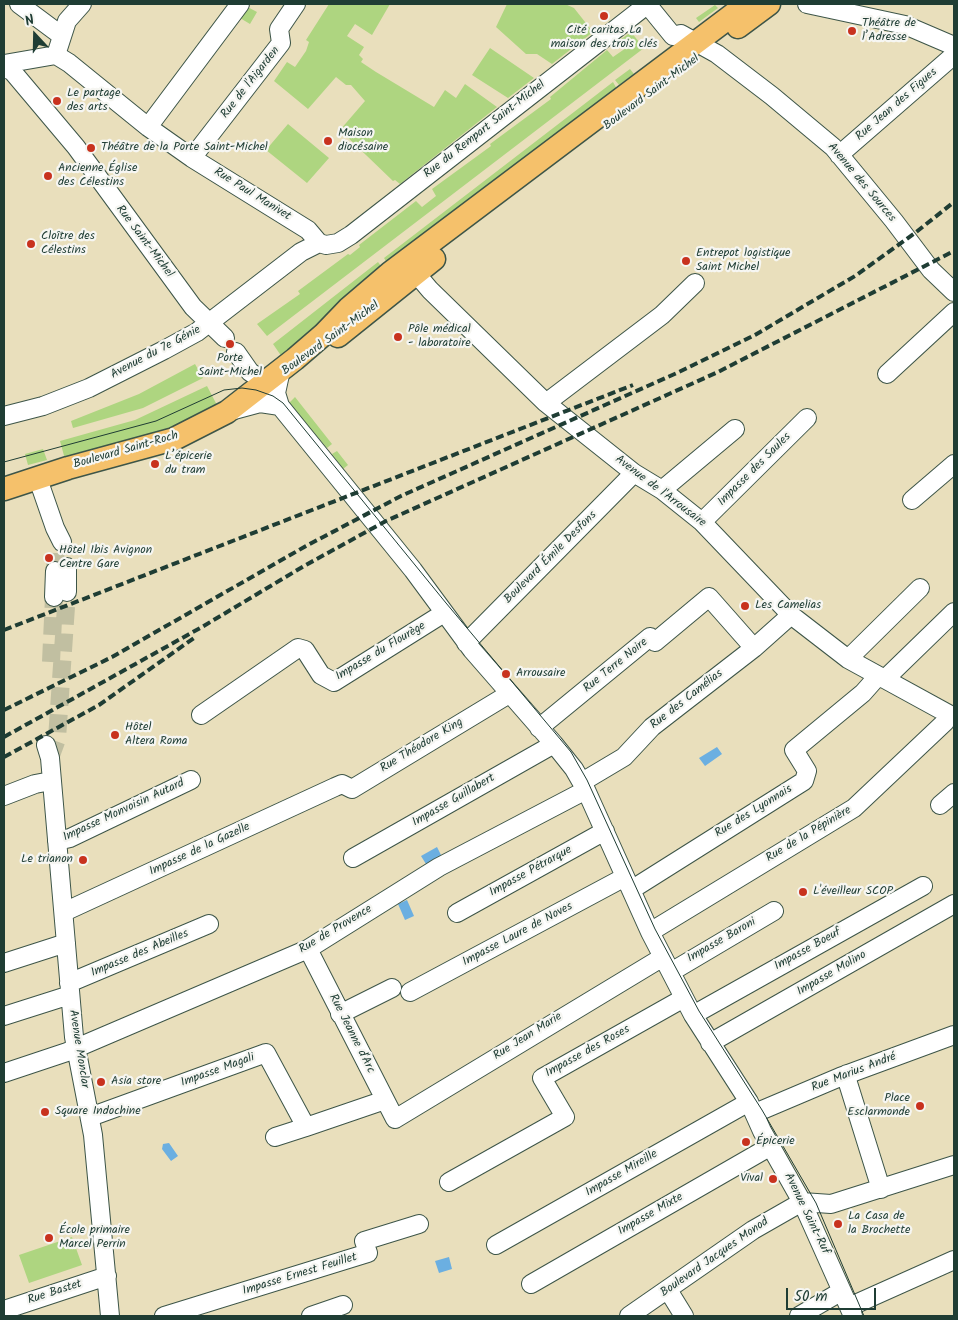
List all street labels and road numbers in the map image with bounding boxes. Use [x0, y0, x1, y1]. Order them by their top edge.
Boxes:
street label: Rue de l'Aigarden [219, 44, 283, 122]
street label: Boulevard Saint-Michel [601, 52, 703, 134]
street label: Rue Jean des Figues [853, 66, 941, 144]
street label: Rue du Rempart Saint-Michel [421, 78, 549, 182]
street label: Avenue des Sources [824, 141, 898, 225]
street label: Rue Paul Manivet [211, 166, 293, 224]
street label: Rue Saint-Michel [112, 203, 176, 281]
street label: Boulevard Saint-Michel [280, 299, 382, 379]
street label: Avenue du 7e Génie [109, 323, 203, 383]
street label: Boulevard Saint-Roch [72, 429, 180, 473]
street label: Impasse des Saules [715, 430, 795, 510]
street label: Avenue de l'Arrousaire [612, 453, 708, 531]
street label: Boulevard Émile Desfons [502, 509, 600, 607]
street label: Impasse du Flourège [333, 619, 429, 685]
street label: Rue Terre Noire [581, 636, 651, 696]
street label: Rue des Camélias [648, 667, 726, 733]
street label: Rue Théodore King [378, 716, 466, 776]
street label: Impasse Guillabert [410, 772, 498, 830]
street label: Impasse Monvoisin Autard [61, 777, 187, 845]
street label: Rue des Lyonnais [713, 782, 795, 842]
street label: Rue de la Pépinière [764, 804, 854, 866]
street label: Impasse de la Gazelle [147, 820, 253, 880]
street label: Impasse Pétrarque [487, 843, 575, 901]
street label: Impasse Laure de Noves [461, 900, 575, 970]
street label: Rue de Provence [297, 903, 375, 957]
street label: Impasse Baroni [685, 916, 759, 966]
street label: Impasse Boeuf [772, 926, 844, 974]
street label: Impasse des Abeilles [89, 927, 191, 981]
street label: Impasse Molino [795, 948, 869, 1000]
street label: Rue Jeanne d'Arc [325, 992, 377, 1076]
street label: Avenue Monclar [65, 1009, 91, 1089]
street label: Rue Jean Marie [491, 1010, 565, 1064]
street label: Impasse des Roses [543, 1023, 633, 1081]
street label: Rue Marius André [810, 1050, 898, 1096]
street label: Impasse Magali [179, 1051, 257, 1091]
street label: Impasse Mireille [583, 1148, 661, 1200]
street label: Avenue Saint-Ruf [780, 1171, 832, 1257]
street label: Impasse Mixte [616, 1191, 686, 1239]
street label: Boulevard Jacques Monod [658, 1215, 772, 1301]
street label: Impasse Ernest Feuillet [241, 1251, 359, 1299]
street label: Rue Bastet [26, 1277, 84, 1309]

